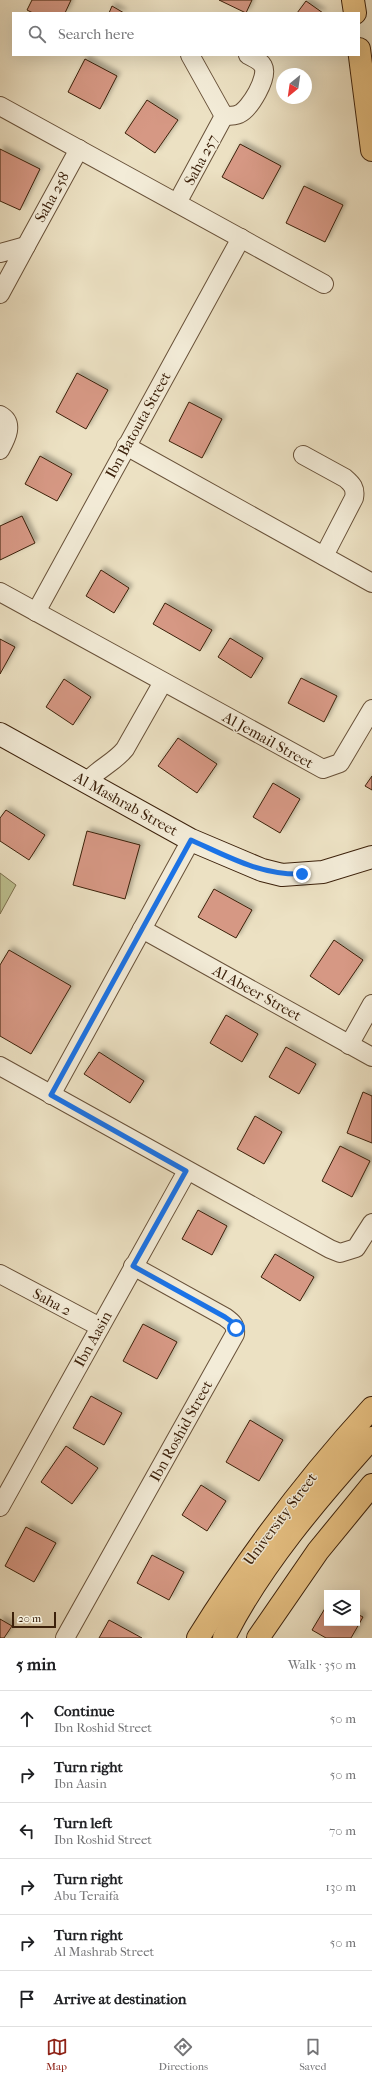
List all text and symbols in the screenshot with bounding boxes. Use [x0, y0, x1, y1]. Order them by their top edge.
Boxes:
search box [12, 12, 360, 56]
icon: search [26, 23, 48, 45]
text: Search here [58, 25, 134, 43]
north arrow [276, 68, 312, 104]
street label: Saha 257 [180, 132, 222, 188]
street label: Saha 258 [31, 169, 73, 225]
street label: Ibn Batouta Street [101, 368, 175, 481]
street label: Al Jemail Street [219, 707, 317, 773]
street label: Al Mashrab Street [70, 768, 181, 840]
route end [293, 865, 311, 883]
street label: Al Abeer Street [209, 961, 305, 1025]
street label: Saha 2 [30, 1284, 75, 1320]
street label: Ibn Aasin [70, 1308, 116, 1370]
route start [227, 1319, 245, 1337]
street label: Ibn Roshid Street [146, 1377, 217, 1485]
street label: University Street [239, 1469, 321, 1569]
map controls [324, 1590, 360, 1626]
button: layers [324, 1590, 360, 1626]
scale bar [12, 1610, 56, 1629]
text: 20 m [18, 1612, 41, 1625]
text: 5 min [16, 1654, 56, 1674]
text: Walk · 350 m [288, 1657, 356, 1672]
text: Continue [54, 1702, 114, 1720]
icon: ahead [16, 1708, 38, 1730]
text: 50 m [330, 1711, 356, 1726]
text: Ibn Roshid Street [54, 1720, 152, 1735]
text: Turn right [54, 1758, 123, 1776]
icon: right [16, 1764, 38, 1786]
text: 50 m [330, 1767, 356, 1782]
text: Ibn Aasin [54, 1776, 107, 1791]
text: Turn left [54, 1814, 112, 1832]
icon: left [16, 1820, 38, 1842]
text: 70 m [329, 1823, 356, 1838]
text: Ibn Roshid Street [54, 1832, 152, 1847]
text: Turn right [54, 1870, 123, 1888]
icon: right [16, 1876, 38, 1898]
text: 130 m [325, 1879, 356, 1894]
text: Abu Teraifa [54, 1888, 119, 1903]
text: Turn right [54, 1926, 123, 1944]
icon: right [16, 1932, 38, 1954]
text: 50 m [330, 1935, 356, 1950]
text: Al Mashrab Street [54, 1944, 154, 1959]
icon: arrive [16, 1988, 38, 2010]
text: Arrive at destination [54, 1990, 186, 2008]
tab: Map [46, 2036, 68, 2073]
tab: Directions [159, 2036, 208, 2073]
tab: Saved [299, 2036, 326, 2073]

